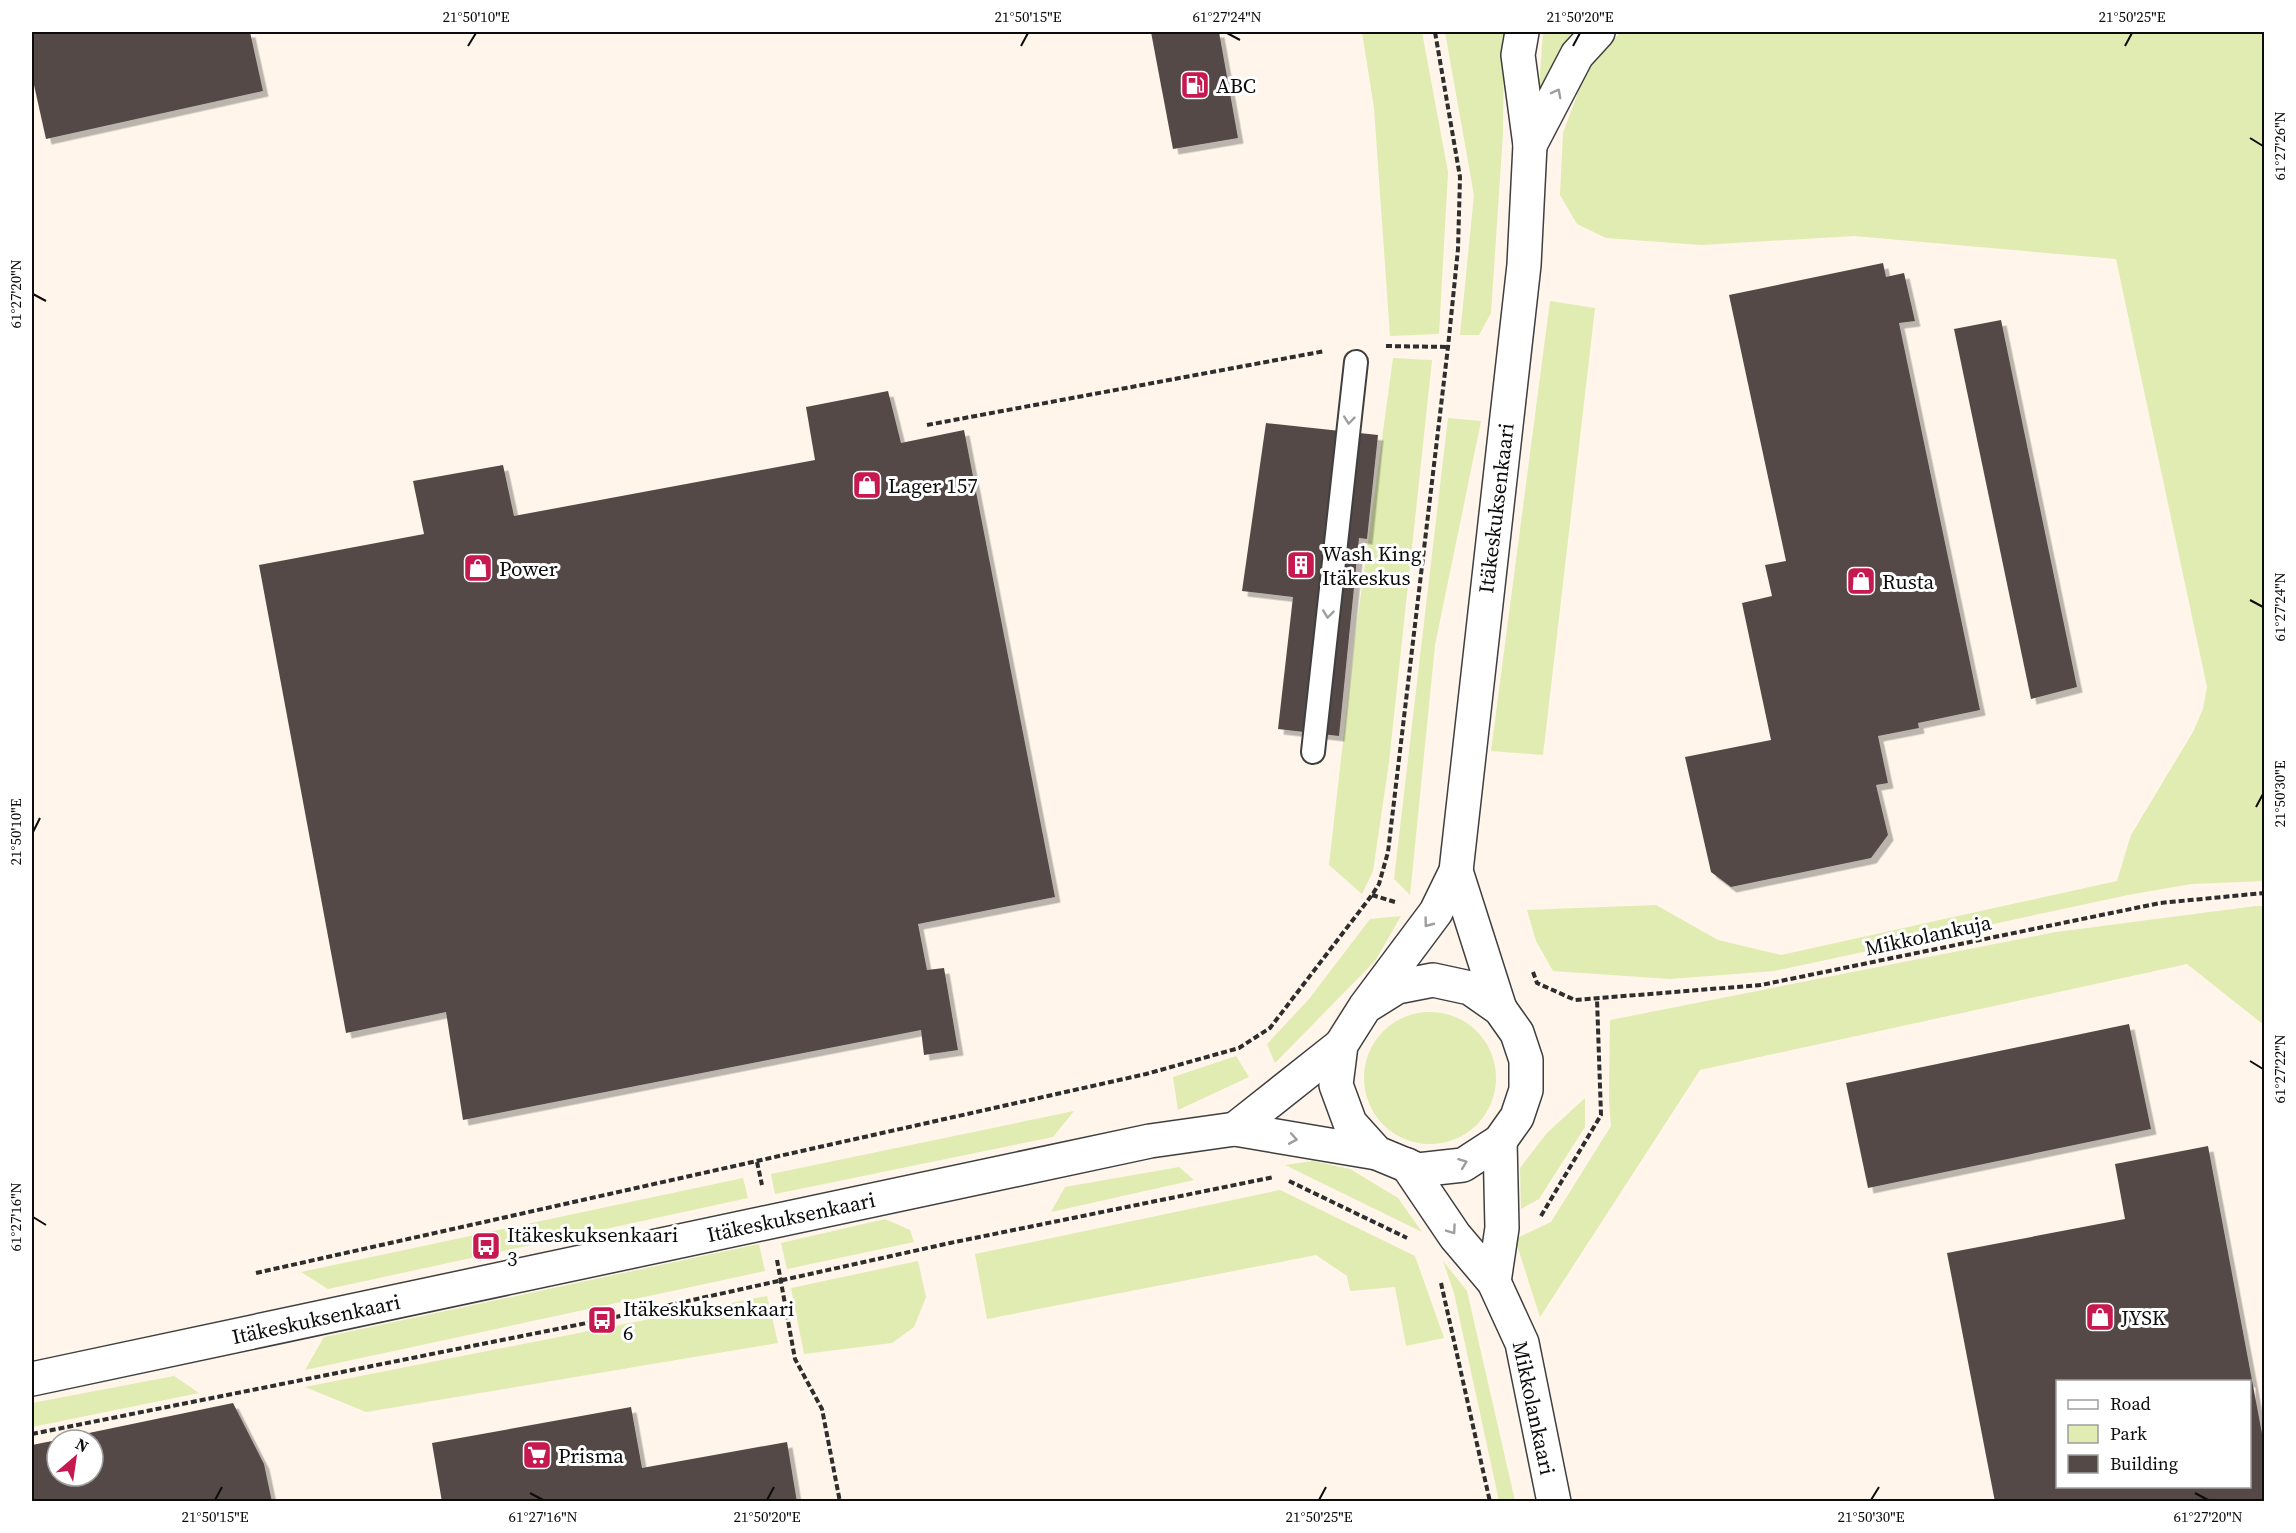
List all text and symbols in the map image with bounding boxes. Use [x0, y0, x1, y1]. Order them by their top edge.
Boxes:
text: 21°50'10"E [442, 6, 510, 27]
text: 21°50'15"E [994, 6, 1062, 27]
text: 61°27'24"N [1192, 6, 1262, 27]
text: 21°50'20"E [1546, 6, 1614, 27]
text: 21°50'25"E [2098, 6, 2166, 27]
fuel station icon: ABC [1179, 69, 1211, 101]
place label: ABC [1216, 71, 1256, 100]
one-way arrow [1550, 89, 1561, 99]
text: 61°27'26"N [2269, 111, 2290, 181]
text: 61°27'20"N [5, 259, 26, 329]
one-way arrow [1343, 416, 1356, 425]
street label: Itäkeskuksenkaari [1471, 421, 1521, 595]
shop icon: Lager 157 [851, 469, 883, 501]
place label: Lager 157 [888, 471, 978, 500]
place label: Wash King Itäkeskus [1322, 539, 1422, 592]
building icon: Wash King Itäkeskus [1285, 549, 1317, 581]
shop icon: Power [462, 552, 494, 584]
place label: Power [499, 554, 558, 583]
shop icon: Rusta [1845, 565, 1877, 597]
place label: Rusta [1882, 567, 1935, 596]
text: 61°27'24"N [2269, 572, 2290, 642]
one-way arrow [1322, 610, 1335, 619]
text: 21°50'30"E [2269, 760, 2290, 828]
text: 21°50'10"E [5, 798, 26, 866]
street label: Mikkolankuja [1862, 907, 1994, 963]
one-way arrow [1424, 916, 1435, 927]
text: 61°27'22"N [2269, 1034, 2290, 1104]
one-way arrow [1287, 1132, 1297, 1145]
one-way arrow [1457, 1157, 1467, 1170]
text: 61°27'16"N [5, 1182, 26, 1252]
street label: Itäkeskuksenkaari [704, 1185, 878, 1249]
place label: Itäkeskuksenkaari 3 [507, 1220, 678, 1273]
one-way arrow [1445, 1224, 1456, 1235]
bus stop icon: Itäkeskuksenkaari 3 [470, 1230, 502, 1262]
street label: Itäkeskuksenkaari [229, 1287, 403, 1351]
place label: Itäkeskuksenkaari 6 [623, 1294, 794, 1347]
shop icon: JYSK [2084, 1301, 2116, 1333]
place label: JYSK [2120, 1303, 2166, 1332]
bus stop icon: Itäkeskuksenkaari 6 [586, 1304, 618, 1336]
street label: Mikkolankaari [1506, 1338, 1562, 1478]
legend [2056, 1380, 2251, 1488]
text: Road [2110, 1391, 2151, 1416]
text: Park [2110, 1421, 2147, 1446]
north arrow [45, 1428, 105, 1488]
text: N [72, 1432, 93, 1457]
supermarket icon: Prisma [521, 1439, 553, 1471]
place label: Prisma [558, 1441, 624, 1470]
text: Building [2110, 1451, 2178, 1476]
text: 21°50'15"E [181, 1506, 249, 1527]
text: 61°27'16"N [508, 1506, 578, 1527]
text: 21°50'20"E [733, 1506, 801, 1527]
text: 21°50'25"E [1285, 1506, 1353, 1527]
text: 21°50'30"E [1837, 1506, 1905, 1527]
text: 61°27'20"N [2173, 1506, 2243, 1527]

